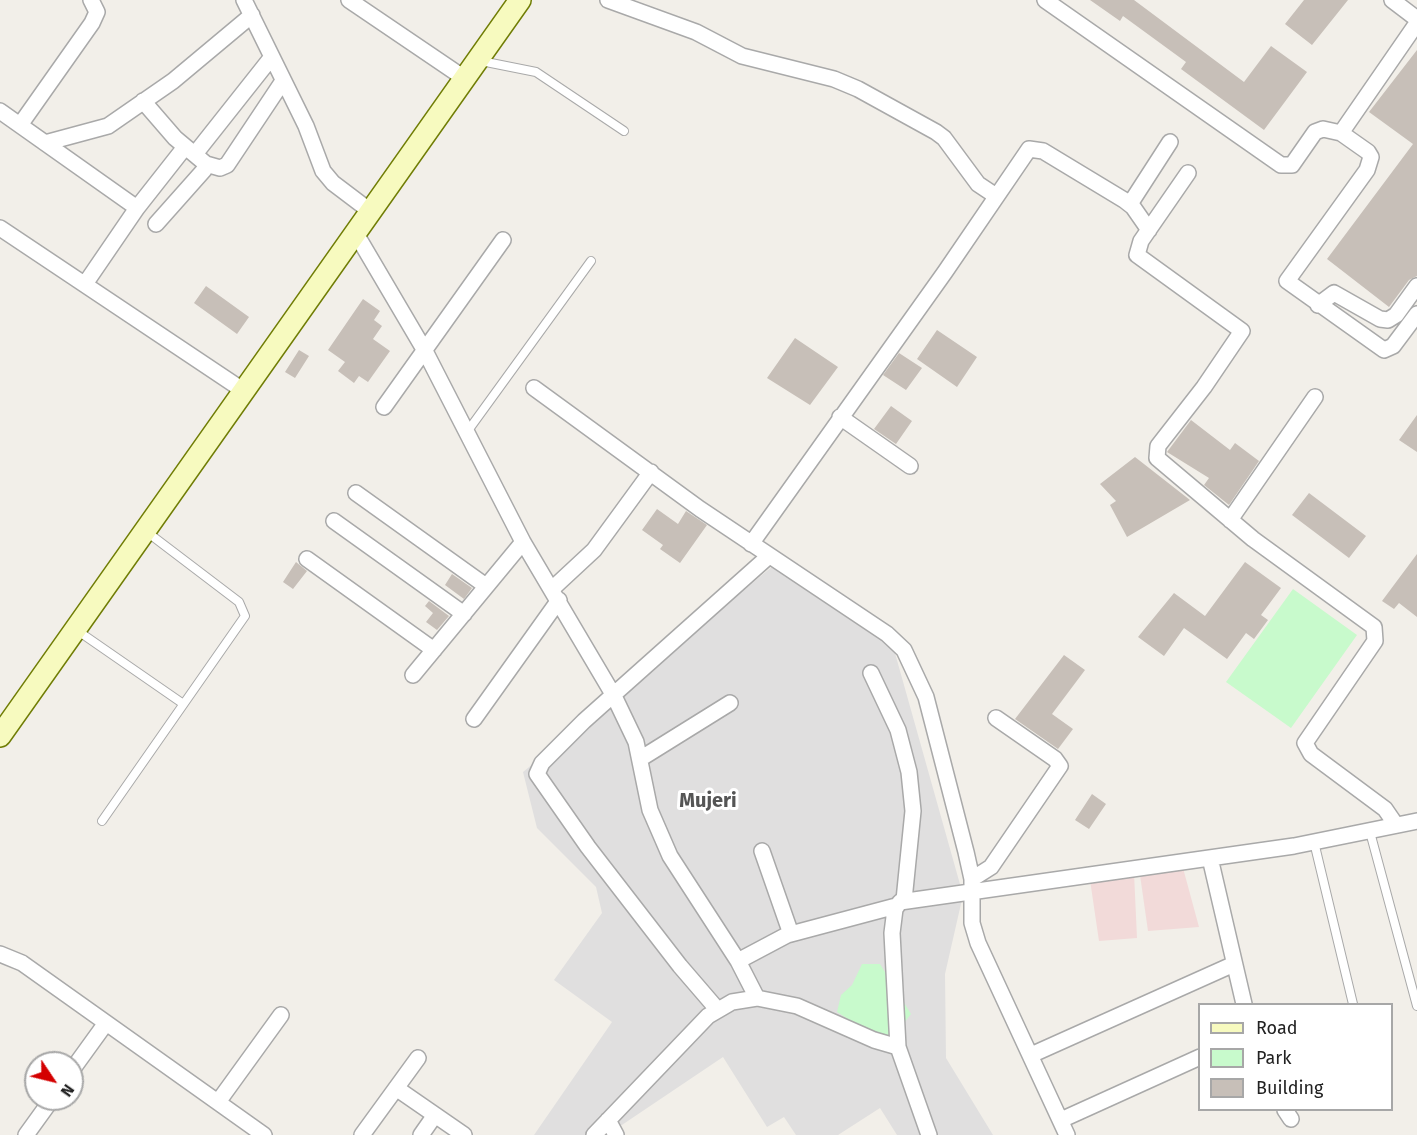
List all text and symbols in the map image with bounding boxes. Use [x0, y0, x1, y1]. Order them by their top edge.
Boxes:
district label: Mujeri [679, 789, 737, 813]
legend [1198, 1003, 1393, 1111]
text: Road [1256, 1017, 1298, 1039]
text: Park [1256, 1047, 1291, 1069]
north arrow [24, 1051, 84, 1111]
text: Building [1256, 1077, 1323, 1099]
text: N [57, 1081, 78, 1100]

